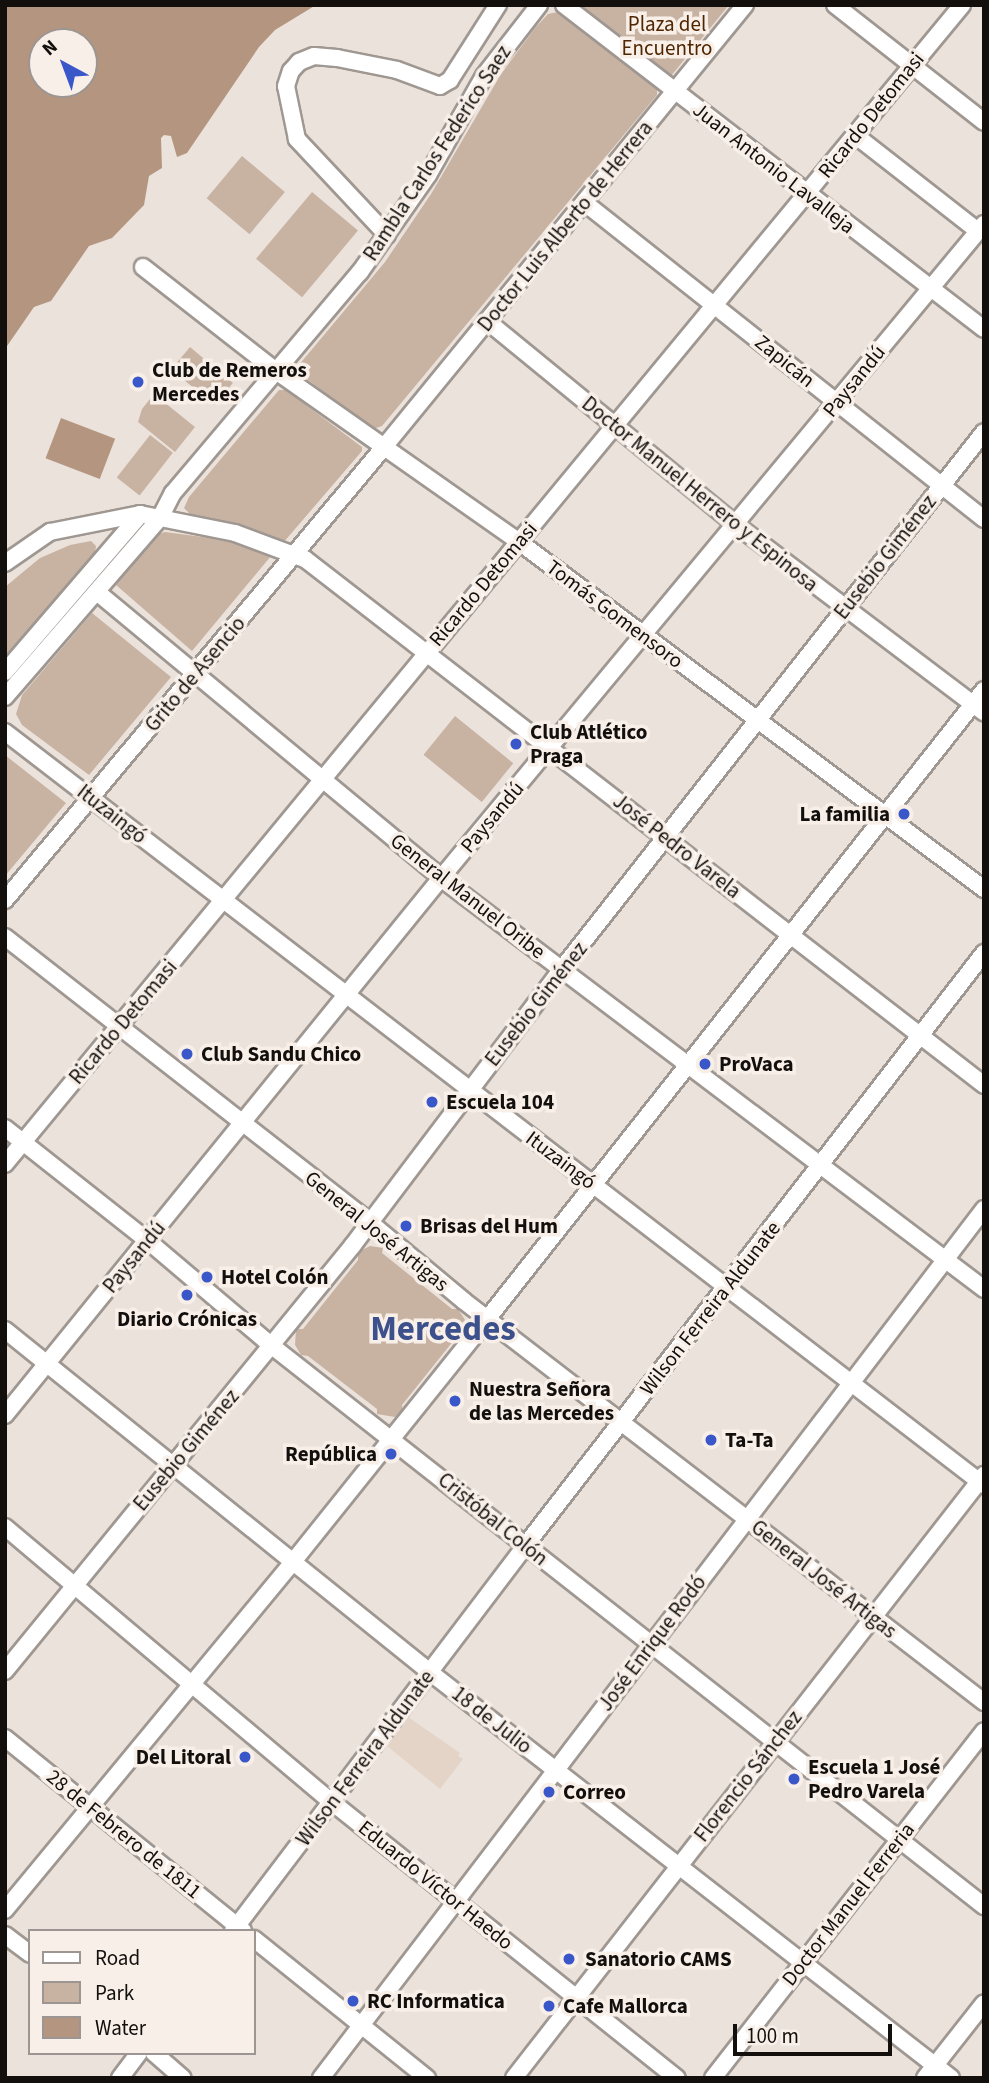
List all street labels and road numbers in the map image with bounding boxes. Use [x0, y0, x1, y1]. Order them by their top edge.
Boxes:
street label: Rambla Carlos Federico Saez [358, 40, 516, 266]
street label: Ricardo Detomasi [813, 47, 929, 183]
street label: Juan Antonio Lavalleja [688, 97, 860, 239]
street label: Doctor Luis Alberto de Herrera [472, 116, 658, 336]
street label: Zapicán [750, 329, 820, 393]
street label: Paysandú [817, 340, 891, 422]
street label: Doctor Manuel Herrero y Espinosa [577, 391, 823, 597]
street label: Eusebio Giménez [829, 490, 941, 624]
street label: Ricardo Detomasi [424, 517, 542, 651]
street label: Tomás Gomensoro [542, 554, 688, 674]
street label: Grito de Asencio [139, 611, 251, 737]
street label: Paysandú [455, 776, 529, 858]
street label: Ituzaingó [72, 779, 152, 849]
street label: José Pedro Varela [608, 788, 746, 904]
street label: General Manuel Oribe [386, 828, 550, 964]
street label: Eusebio Giménez [480, 937, 592, 1071]
street label: Ricardo Detomasi [64, 955, 182, 1089]
street label: Ituzaingó [521, 1125, 601, 1195]
street label: General José Artigas [300, 1165, 454, 1297]
street label: Paysandú [97, 1216, 171, 1298]
street label: Wilson Ferreira Aldunate [634, 1216, 786, 1400]
street label: Eusebio Giménez [128, 1384, 244, 1516]
street label: Cristóbal Colón [433, 1467, 553, 1571]
street label: General José Artigas [746, 1514, 902, 1644]
street label: José Enrique Rodó [593, 1570, 711, 1716]
street label: Wilson Ferreira Aldunate [291, 1665, 439, 1851]
street label: 18 de Julio [447, 1681, 537, 1759]
street label: Florencio Sánchez [689, 1705, 807, 1847]
street label: 28 de Febrero de 1811 [42, 1764, 206, 1904]
street label: Eduardo Víctor Haedo [354, 1815, 518, 1955]
street label: Doctor Manuel Ferreria [776, 1817, 920, 1991]

